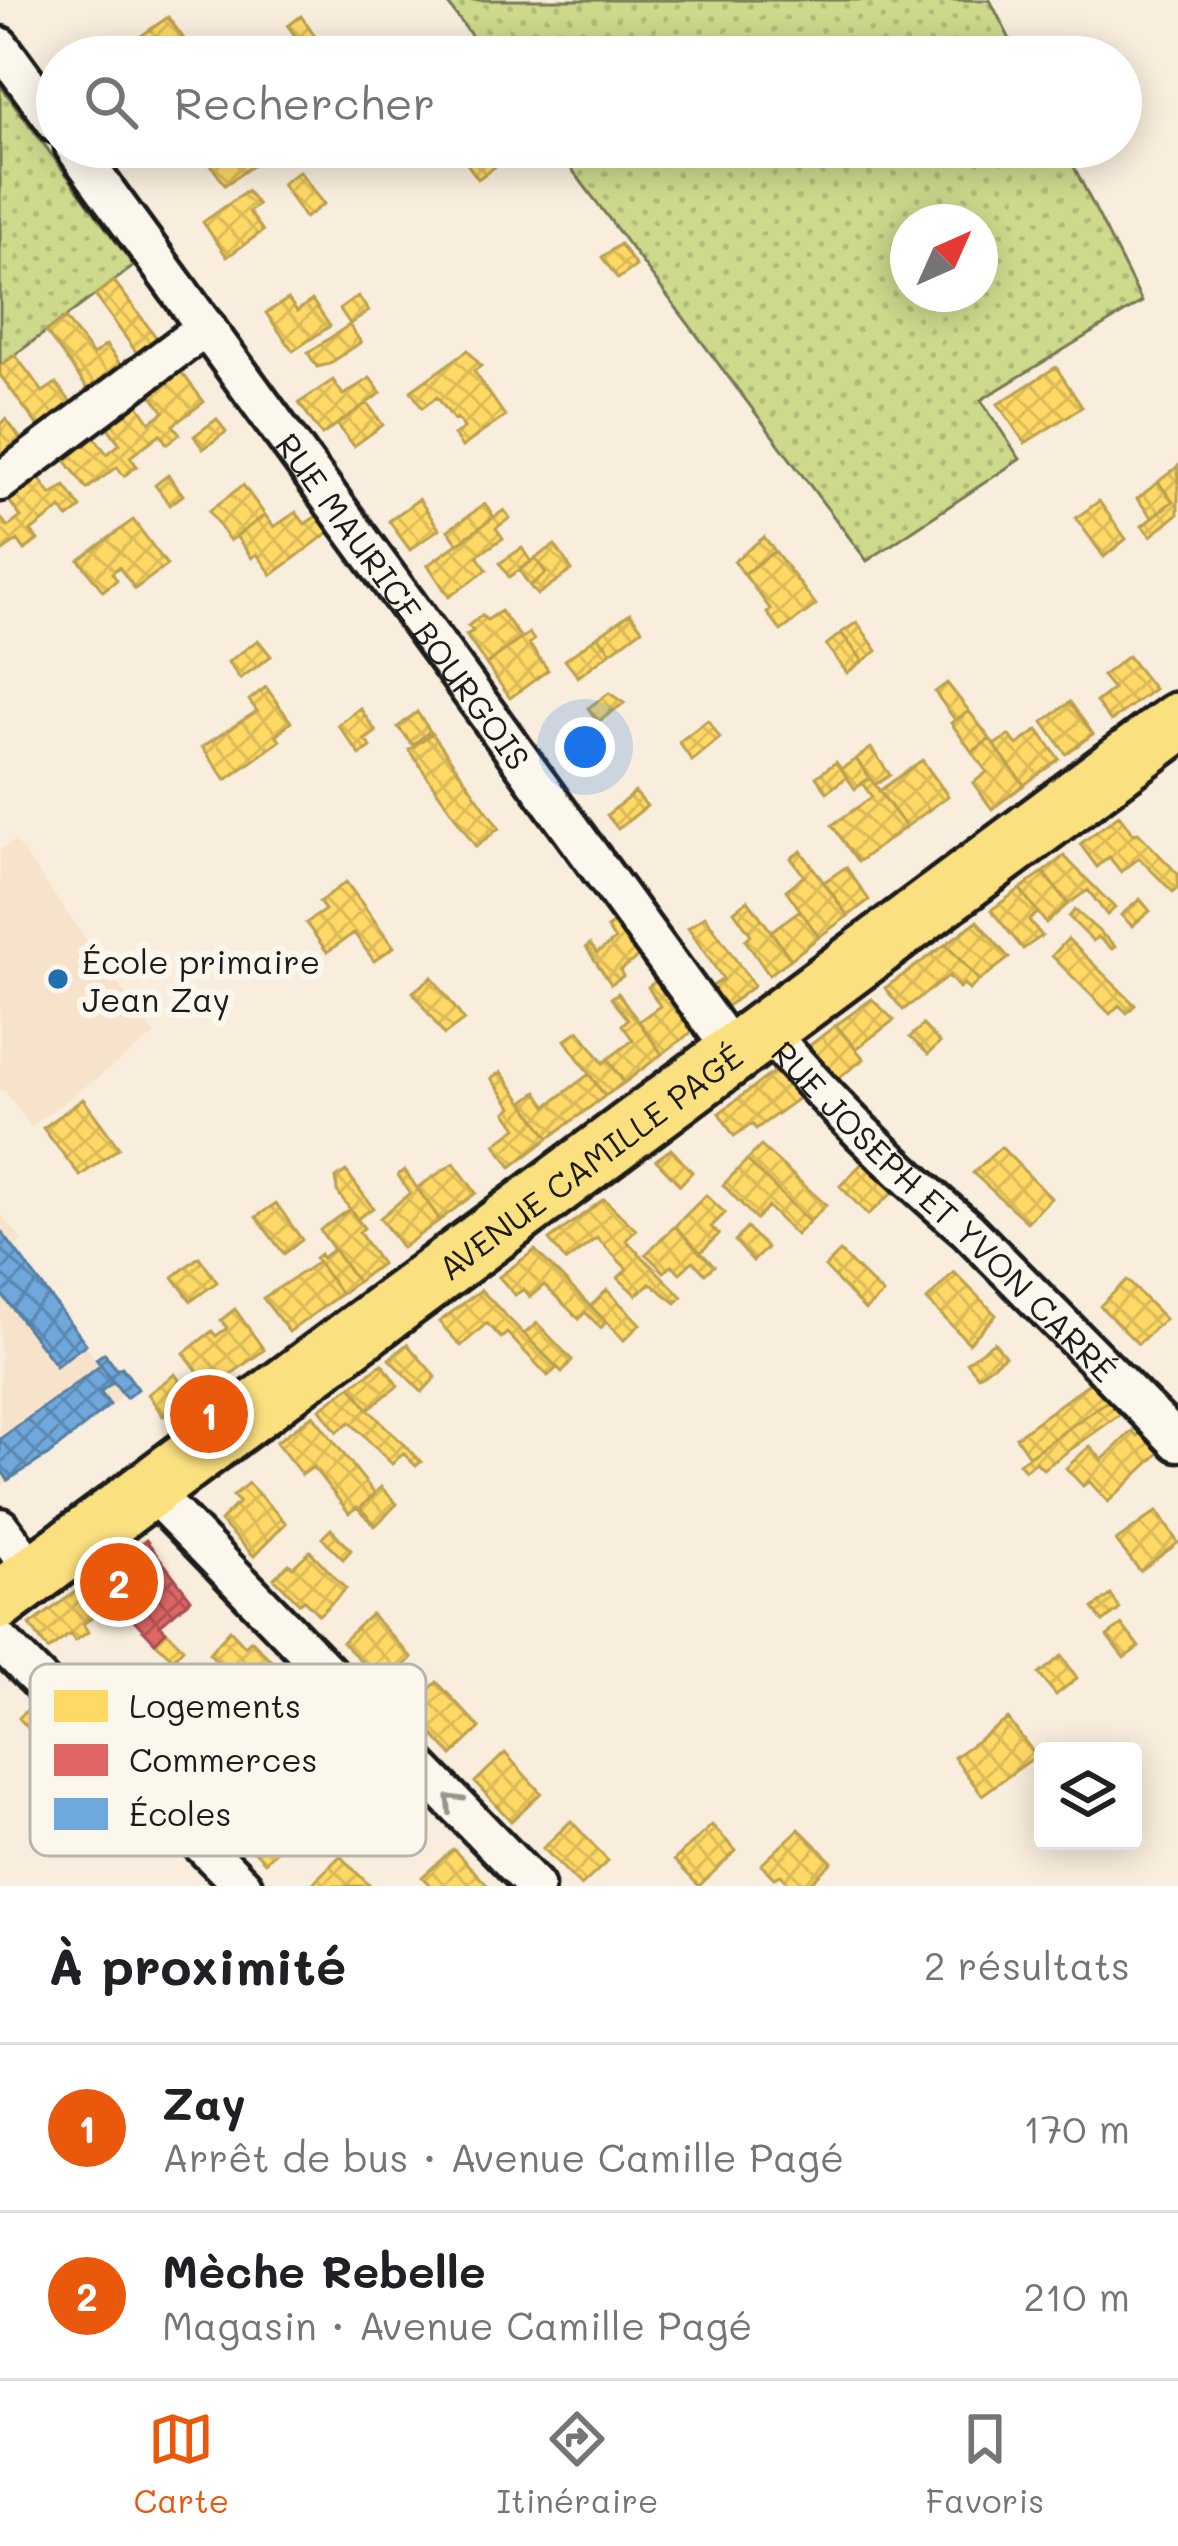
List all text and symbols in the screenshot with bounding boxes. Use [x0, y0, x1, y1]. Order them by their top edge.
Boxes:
search box [36, 36, 1142, 168]
icon: search [78, 69, 144, 135]
text: Rechercher [174, 73, 435, 131]
north arrow [890, 204, 998, 312]
street label: RUE MAURICE BOURGOIS [267, 424, 541, 777]
your location [555, 717, 615, 777]
place label: École primaire Jean Zay [82, 939, 320, 1021]
marker: École primaire Jean Zay [45, 966, 71, 992]
street label: RUE JOSEPH ET YVON CARRÉ [763, 1031, 1127, 1390]
street label: AVENUE CAMILLE PAGÉ [429, 1033, 750, 1288]
pin: 1 [170, 1369, 248, 1459]
pin: 2 [80, 1537, 158, 1627]
legend [30, 1664, 426, 1856]
text: Logements [129, 1683, 301, 1726]
text: Commerces [129, 1737, 318, 1780]
map controls [1034, 1742, 1142, 1850]
button: layers [1034, 1742, 1142, 1850]
text: Écoles [129, 1791, 232, 1834]
one-way arrow [446, 1794, 468, 1816]
text: À proximité [48, 1931, 346, 1998]
text: 2 résultats [924, 1939, 1130, 1990]
text: Zay [162, 2073, 246, 2131]
text: 1 [78, 2102, 96, 2153]
text: 170 m [1023, 2102, 1130, 2153]
text: Arrêt de bus · Avenue Camille Pagé [162, 2131, 844, 2182]
text: Mèche Rebelle [162, 2241, 486, 2299]
text: 2 [76, 2270, 98, 2321]
text: 210 m [1023, 2270, 1130, 2321]
text: Magasin · Avenue Camille Pagé [162, 2299, 752, 2350]
tab: Carte [134, 2406, 229, 2521]
tab: Itinéraire [496, 2406, 658, 2521]
tab: Favoris [926, 2406, 1044, 2521]

